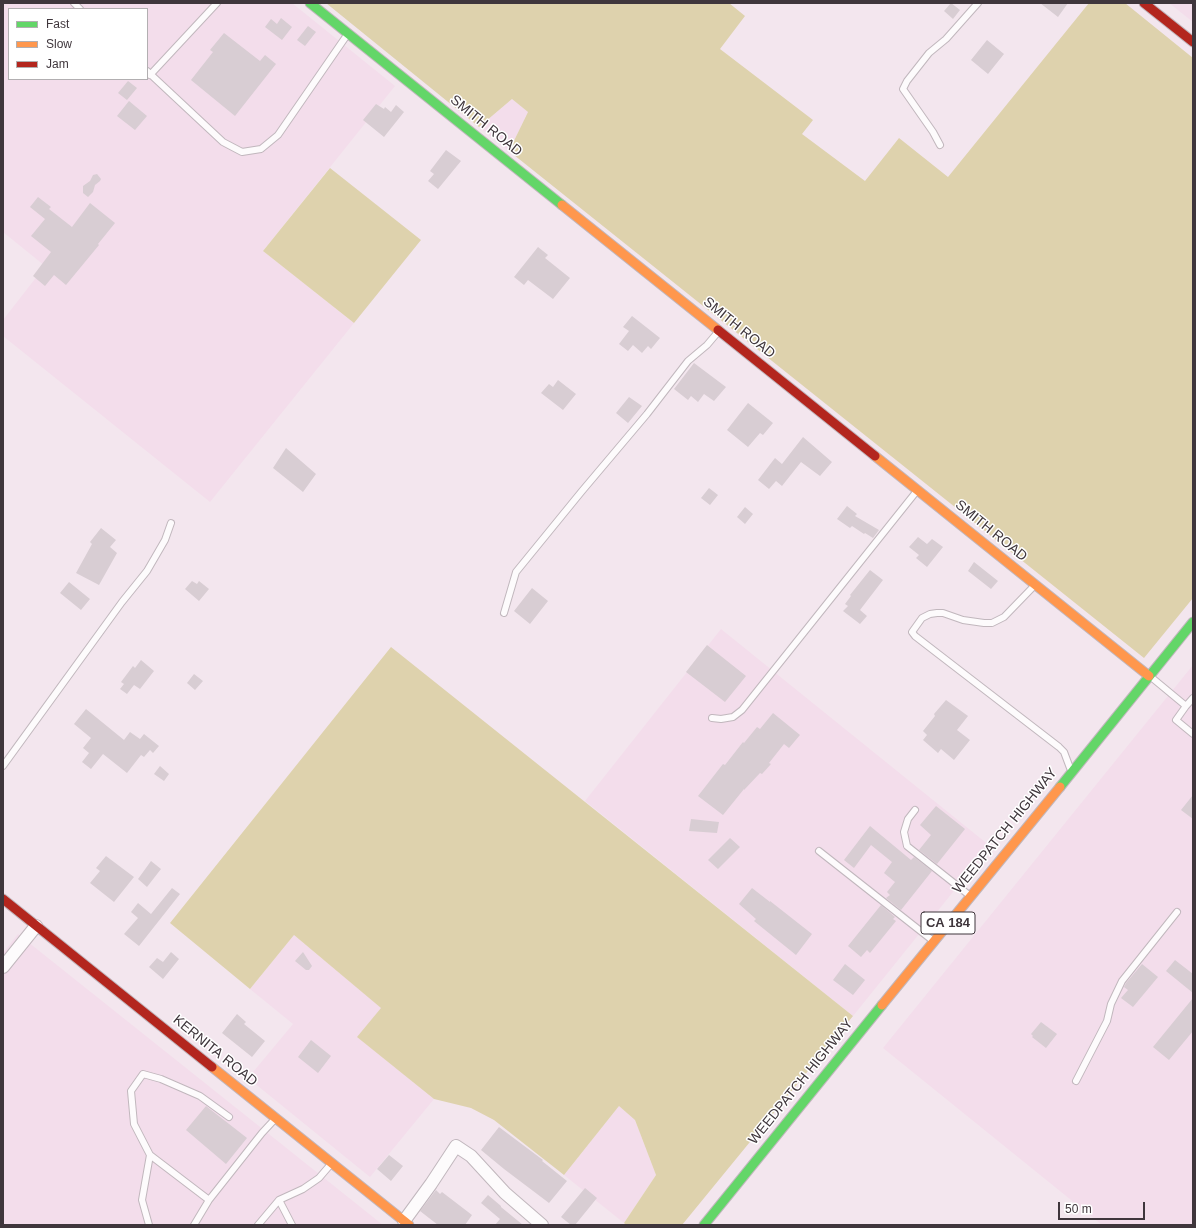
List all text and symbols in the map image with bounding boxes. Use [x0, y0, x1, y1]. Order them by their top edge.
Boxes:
legend [8, 8, 148, 80]
text: Fast [46, 17, 69, 31]
text: Slow [46, 37, 72, 51]
text: Jam [46, 57, 69, 71]
street label: SMITH ROAD [447, 92, 525, 160]
street label: SMITH ROAD [700, 294, 778, 362]
street label: SMITH ROAD [952, 497, 1030, 565]
street label: WEEDPATCH HIGHWAY [949, 765, 1061, 897]
road number: CA 184 [921, 912, 975, 934]
street label: KERNITA ROAD [169, 1012, 261, 1090]
street label: WEEDPATCH HIGHWAY [745, 1016, 857, 1148]
scale bar [1060, 1194, 1147, 1220]
text: 50 m [1065, 1202, 1092, 1216]

